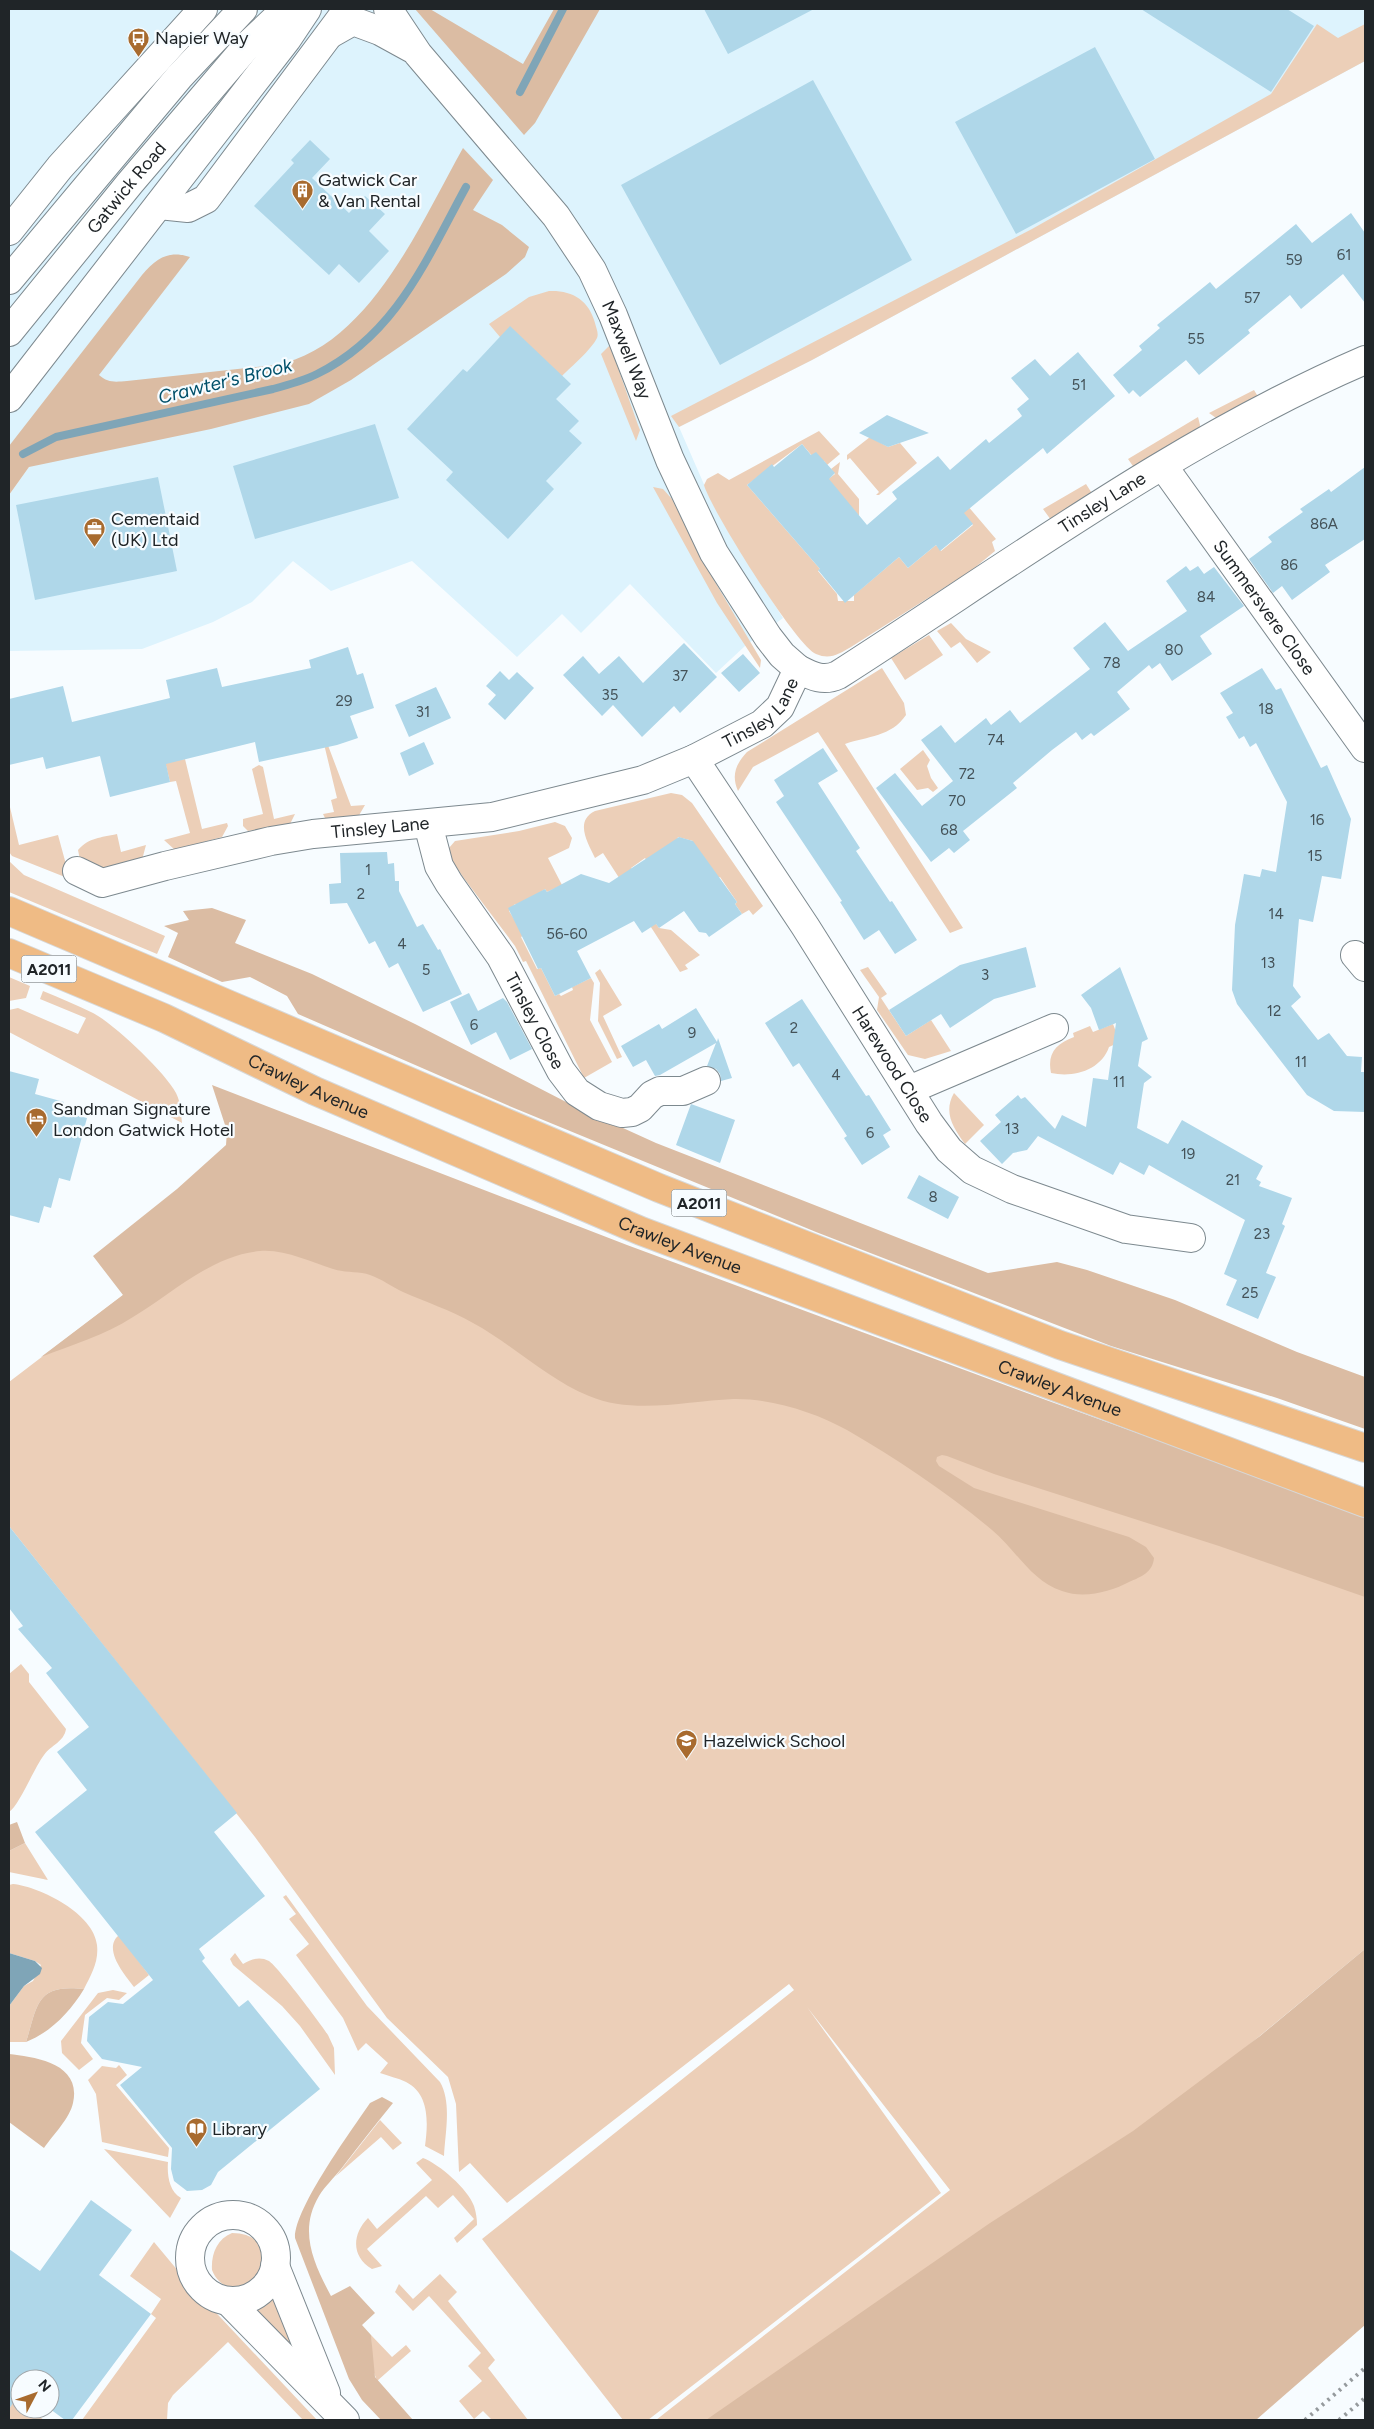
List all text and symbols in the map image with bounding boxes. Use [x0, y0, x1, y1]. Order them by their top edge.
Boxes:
bus stop icon: Napier Way [127, 26, 151, 57]
place label: Napier Way [155, 27, 249, 49]
street label: Gatwick Road [82, 138, 171, 238]
place label: Gatwick Car & Van Rental [318, 169, 421, 212]
building icon: Gatwick Car & Van Rental [290, 178, 314, 209]
house number: 61 [1337, 246, 1351, 264]
house number: 59 [1285, 251, 1303, 269]
house number: 57 [1244, 289, 1260, 307]
street label: Maxwell Way [597, 297, 656, 403]
house number: 55 [1187, 330, 1205, 348]
water label: Crawter's Brook [156, 353, 295, 409]
house number: 51 [1072, 376, 1086, 394]
street label: Tinsley Lane [1055, 467, 1150, 538]
place label: Cementaid (UK) Ltd [111, 508, 200, 551]
house number: 86A [1310, 515, 1338, 533]
office icon: Cementaid (UK) Ltd [83, 517, 107, 548]
street label: Summersvere Close [1208, 536, 1320, 679]
house number: 86 [1280, 556, 1298, 574]
house number: 84 [1197, 588, 1215, 606]
house number: 80 [1165, 641, 1183, 659]
house number: 78 [1103, 654, 1121, 672]
house number: 37 [672, 667, 688, 685]
street label: Tinsley Lane [719, 674, 803, 753]
house number: 35 [602, 686, 618, 704]
house number: 29 [336, 692, 352, 710]
house number: 18 [1258, 700, 1274, 718]
house number: 31 [416, 703, 430, 721]
house number: 74 [987, 731, 1005, 749]
house number: 72 [959, 765, 975, 783]
house number: 70 [948, 792, 966, 810]
house number: 16 [1310, 811, 1325, 829]
street label: Tinsley Lane [330, 812, 430, 843]
house number: 68 [940, 821, 958, 839]
house number: 15 [1308, 847, 1322, 865]
house number: 1 [365, 861, 371, 879]
house number: 2 [357, 885, 365, 903]
house number: 14 [1268, 905, 1284, 923]
house number: 56-60 [546, 925, 588, 943]
house number: 4 [397, 935, 407, 953]
house number: 13 [1261, 954, 1275, 972]
road number: A2011 [22, 956, 76, 982]
house number: 5 [422, 961, 430, 979]
house number: 3 [981, 966, 989, 984]
street label: Tinsley Close [500, 969, 569, 1073]
street label: Harewood Close [847, 1002, 937, 1127]
house number: 12 [1267, 1002, 1281, 1020]
house number: 6 [470, 1016, 479, 1034]
house number: 2 [790, 1019, 798, 1037]
house number: 9 [688, 1024, 696, 1042]
street label: Crawley Avenue [244, 1049, 372, 1124]
house number: 11 [1295, 1053, 1307, 1071]
house number: 4 [831, 1066, 841, 1084]
house number: 11 [1113, 1073, 1125, 1091]
place label: Sandman Signature London Gatwick Hotel [53, 1098, 234, 1141]
hotel icon: Sandman Signature London Gatwick Hotel [25, 1107, 49, 1138]
house number: 13 [1005, 1120, 1019, 1138]
house number: 6 [866, 1124, 875, 1142]
house number: 19 [1181, 1145, 1195, 1163]
house number: 21 [1226, 1171, 1240, 1189]
house number: 8 [928, 1188, 938, 1206]
road number: A2011 [672, 1190, 726, 1216]
street label: Crawley Avenue [615, 1211, 745, 1279]
house number: 23 [1254, 1225, 1270, 1243]
house number: 25 [1241, 1284, 1259, 1302]
street label: Crawley Avenue [995, 1355, 1125, 1422]
school or university icon: Hazelwick School [675, 1729, 699, 1760]
place label: Hazelwick School [703, 1730, 845, 1752]
library icon: Library [184, 2117, 208, 2148]
place label: Library [212, 2118, 267, 2140]
north arrow [10, 2369, 60, 2419]
text: N [34, 2376, 54, 2395]

